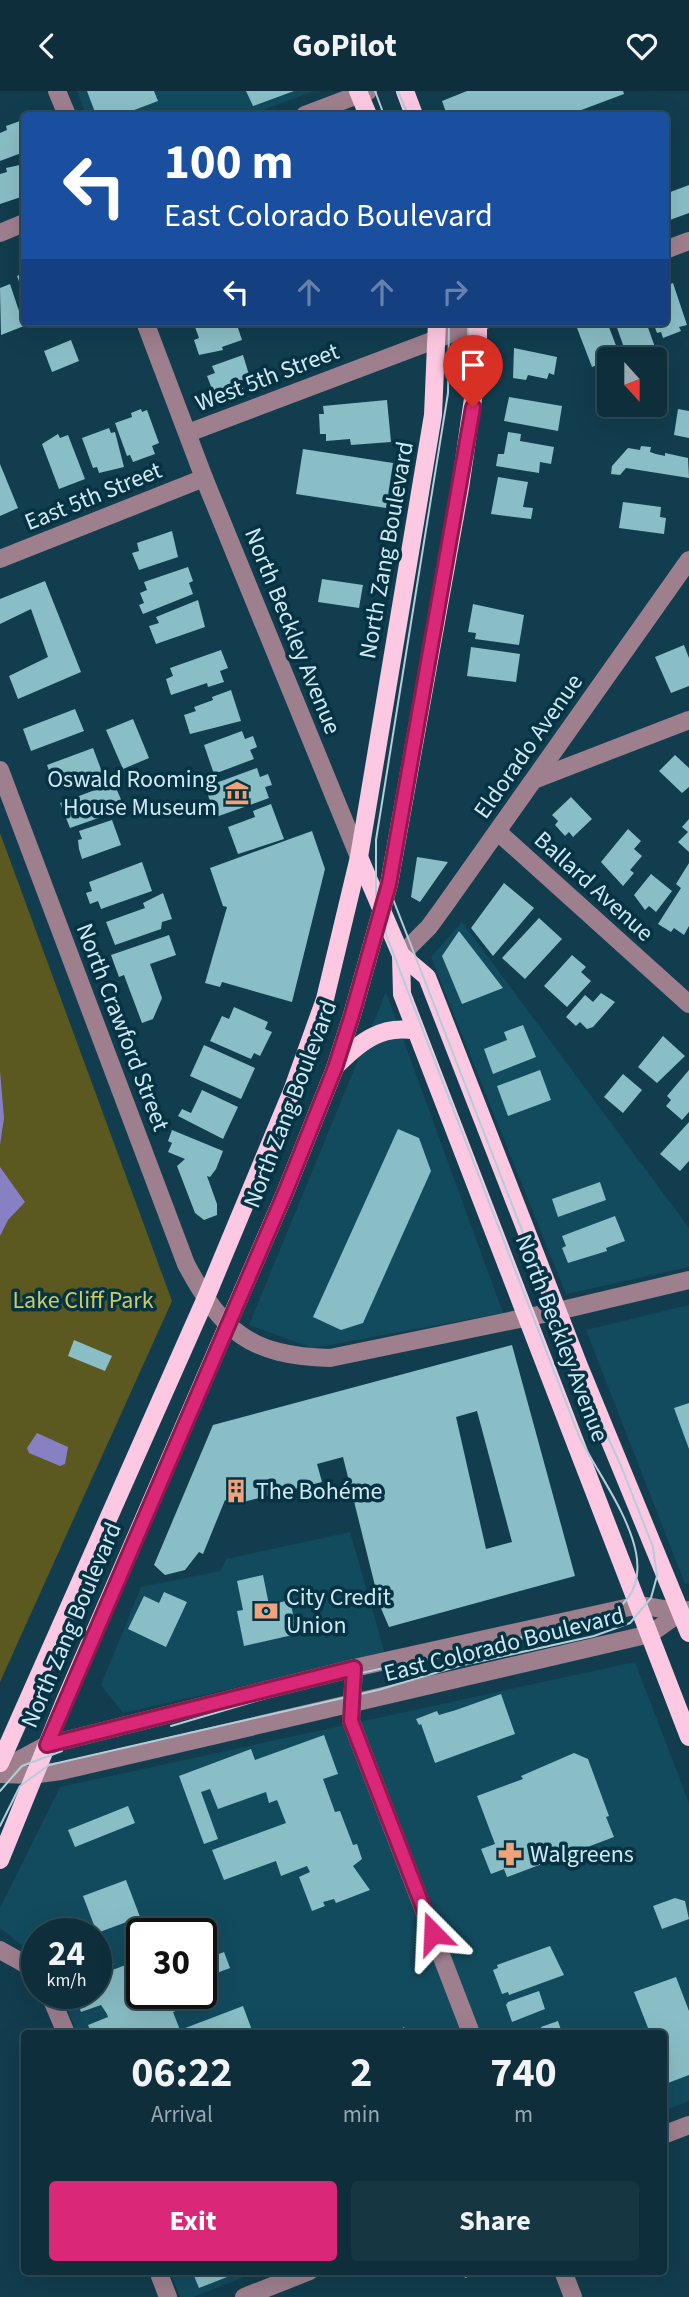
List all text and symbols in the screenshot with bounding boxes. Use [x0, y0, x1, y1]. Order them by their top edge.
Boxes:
text: GoPilot [292, 23, 397, 69]
icon: back [28, 27, 66, 65]
icon: heart [623, 27, 661, 65]
text: 100 m [164, 128, 293, 198]
icon: left [49, 140, 140, 231]
text: East Colorado Boulevard [164, 193, 493, 239]
icon: left [217, 273, 255, 311]
icon: ahead [290, 273, 328, 311]
icon: ahead [363, 273, 401, 311]
icon: right [436, 273, 474, 311]
street label: West 5th Street [190, 334, 344, 421]
pin [443, 335, 503, 407]
icon: arrive [454, 346, 492, 384]
north arrow [597, 347, 667, 417]
map controls [597, 347, 667, 417]
street label: North Zang Boulevard [350, 439, 423, 661]
street label: East 5th Street [19, 453, 167, 540]
street label: North Beckley Avenue [235, 523, 350, 740]
street label: Eldorado Avenue [465, 667, 592, 826]
place label: Oswald Rooming House Museum [47, 762, 217, 825]
museum icon: Oswald Rooming House Museum [223, 779, 251, 807]
street label: Ballard Avenue [526, 823, 661, 950]
street label: North Crawford Street [67, 918, 178, 1136]
street label: North Zang Boulevard [235, 995, 346, 1213]
street label: North Beckley Avenue [506, 1229, 617, 1447]
park label: Lake Cliff Park [12, 1283, 154, 1318]
place label: The Bohéme [256, 1474, 383, 1509]
building icon: The Bohéme [222, 1477, 250, 1505]
street label: North Zang Boulevard [12, 1517, 131, 1733]
place label: City Credit Union [286, 1580, 391, 1643]
bank icon: City Credit Union [252, 1597, 280, 1625]
street label: East Colorado Boulevard [380, 1598, 628, 1691]
place label: Walgreens [530, 1837, 634, 1872]
pharmacy icon: Walgreens [496, 1840, 524, 1868]
position arrow [396, 1896, 470, 1970]
speed limit sign: 30 [126, 1918, 217, 2009]
text: 24 [48, 1929, 85, 1979]
text: km/h [47, 1968, 86, 1993]
text: 06:22 [131, 2043, 233, 2103]
text: 2 [350, 2043, 372, 2103]
text: 740 [490, 2043, 557, 2103]
text: Arrival [151, 2098, 213, 2131]
text: min [343, 2098, 380, 2131]
text: m [514, 2098, 533, 2131]
button: Exit [49, 2181, 337, 2261]
button: Share [351, 2181, 639, 2261]

